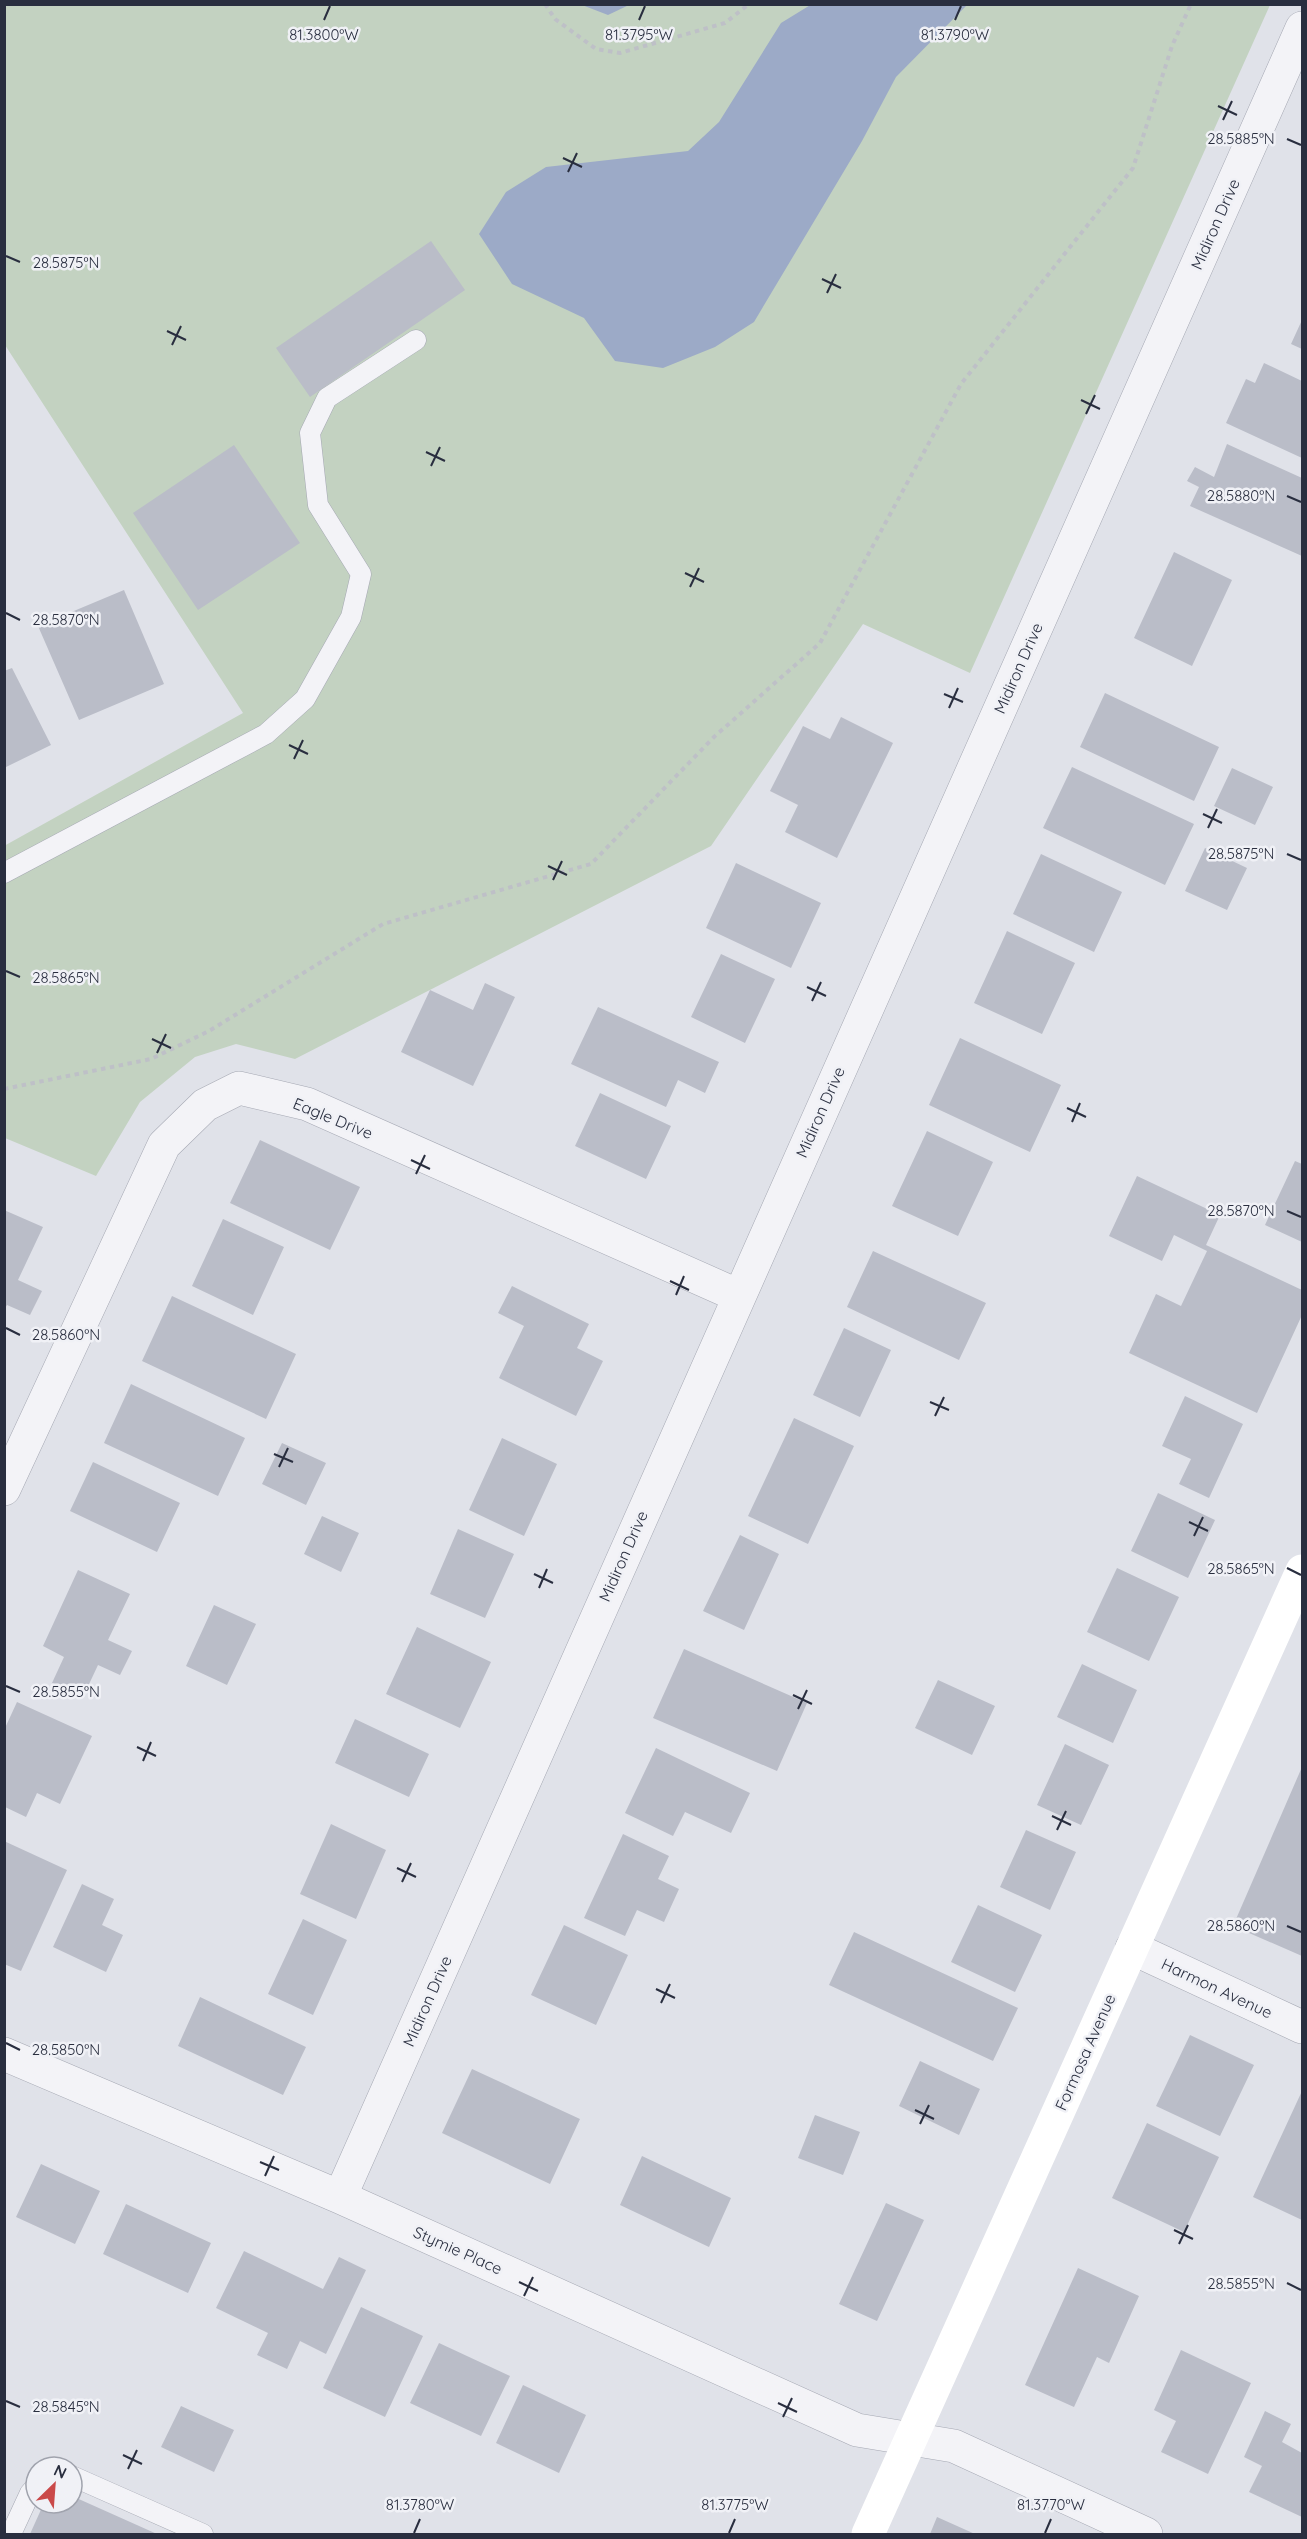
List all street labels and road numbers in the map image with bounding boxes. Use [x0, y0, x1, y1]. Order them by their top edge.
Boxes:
street label: Midiron Drive [1186, 175, 1244, 273]
street label: Midiron Drive [989, 619, 1047, 717]
street label: Midiron Drive [791, 1063, 849, 1161]
street label: Eagle Drive [290, 1093, 376, 1143]
street label: Midiron Drive [594, 1507, 652, 1605]
street label: Midiron Drive [398, 1952, 456, 2050]
street label: Harmon Avenue [1158, 1954, 1276, 2022]
street label: Formosa Avenue [1050, 1991, 1120, 2113]
street label: Stymie Place [410, 2222, 506, 2278]

